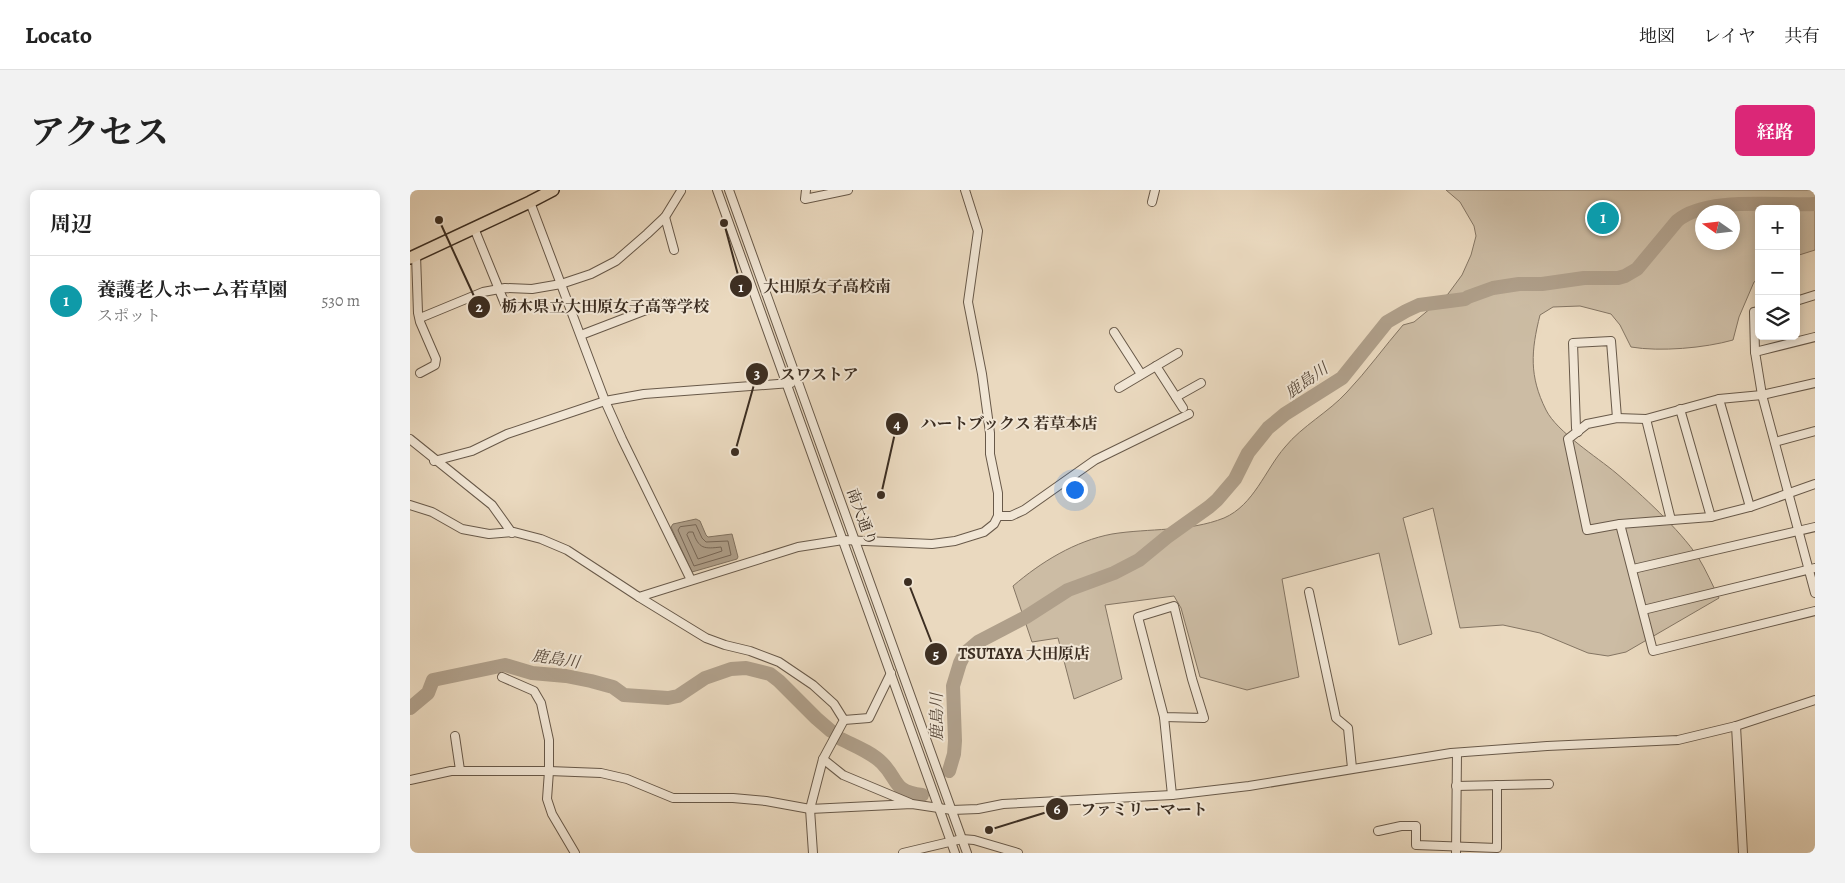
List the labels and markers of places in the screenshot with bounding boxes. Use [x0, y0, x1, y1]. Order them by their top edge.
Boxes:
pin: 1 [1587, 199, 1619, 237]
callout: 大田原女子高校南 [728, 271, 901, 302]
callout: 栃木県立大田原女子高等学校 [466, 291, 719, 322]
callout: スワストア [744, 359, 869, 390]
callout: ハートブックス 若草本店 [885, 408, 1108, 439]
callout: TSUTAYA 大田原店 [924, 638, 1100, 669]
callout: ファミリーマート [1045, 794, 1218, 825]

